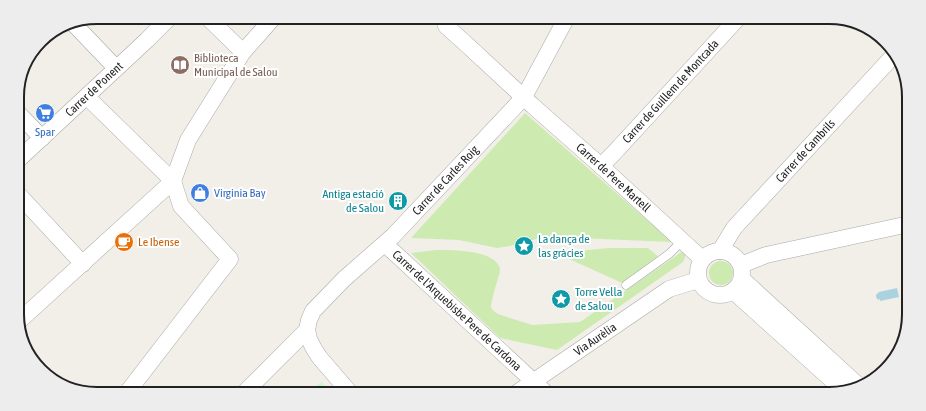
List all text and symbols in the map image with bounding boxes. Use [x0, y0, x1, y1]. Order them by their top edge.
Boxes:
street label: Carrer de Guillem de Montcada [620, 37, 722, 146]
place label: Biblioteca Municipal de Salou [194, 51, 278, 79]
library icon: Biblioteca Municipal de Salou [169, 54, 191, 76]
street label: Carrer de Ponent [62, 59, 126, 119]
supermarket icon: Spar [34, 102, 56, 124]
street label: Carrer de Cambrils [773, 117, 838, 185]
place label: Spar [35, 125, 55, 139]
street label: Carrer de Pere Martell [573, 140, 654, 216]
street label: Carrer de Carles Roig [409, 142, 482, 218]
shop icon: Virginia Bay [189, 182, 211, 204]
place label: Virginia Bay [214, 186, 266, 200]
place label: Antiga estació de Salou [322, 187, 384, 215]
building icon: Antiga estació de Salou [387, 190, 409, 212]
cafe icon: Le Ibense [113, 231, 135, 253]
place label: La dança de las gràcies [538, 232, 590, 260]
place label: Le Ibense [138, 235, 179, 249]
place icon: La dança de las gràcies [513, 235, 535, 257]
street label: Carrer de l'Arquebisbe Pere de Cardona [390, 247, 524, 374]
place label: Torre Vella de Salou [575, 285, 622, 313]
place icon: Torre Vella de Salou [550, 288, 572, 310]
street label: Via Aurèlia [571, 320, 619, 359]

